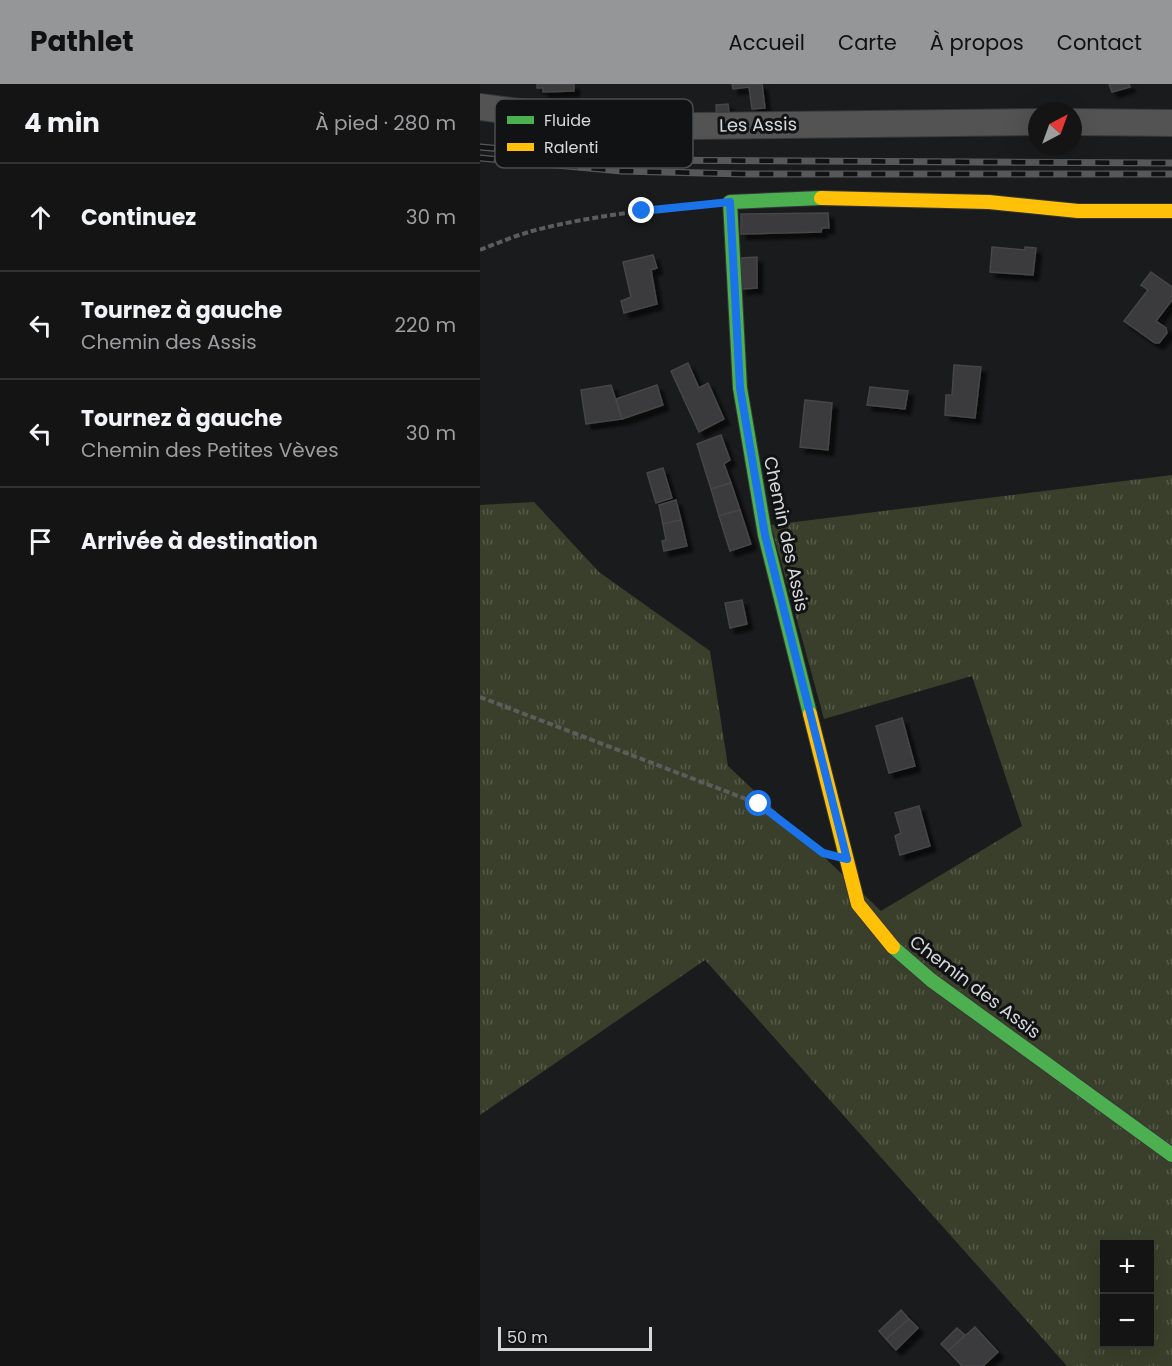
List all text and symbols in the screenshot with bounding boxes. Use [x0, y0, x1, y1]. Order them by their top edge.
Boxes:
text: Pathlet [30, 22, 134, 61]
text: Accueil [728, 28, 805, 57]
text: Carte [838, 28, 897, 57]
text: À propos [930, 28, 1024, 57]
text: Contact [1057, 28, 1142, 57]
legend [495, 99, 693, 168]
north arrow [1028, 102, 1082, 156]
text: 4 min [24, 105, 100, 141]
text: À pied · 280 m [315, 109, 456, 137]
text: Fluide [544, 109, 591, 132]
street label: Les Assis [719, 111, 797, 138]
text: Ralenti [544, 136, 598, 159]
route end [628, 197, 654, 223]
icon: ahead [24, 201, 57, 234]
text: Continuez [81, 202, 196, 233]
text: 30 m [406, 203, 456, 231]
text: Tournez à gauche [81, 295, 282, 326]
icon: left [24, 309, 57, 342]
text: 220 m [395, 311, 456, 339]
text: Chemin des Assis [81, 328, 257, 356]
text: Tournez à gauche [81, 403, 282, 434]
icon: left [24, 417, 57, 450]
text: 30 m [406, 419, 456, 447]
text: Chemin des Petites Vèves [81, 436, 339, 464]
street label: Chemin des Assis [758, 454, 815, 614]
icon: arrive [24, 525, 57, 558]
text: Arrivée à destination [81, 526, 318, 557]
route start [745, 790, 771, 816]
street label: Chemin des Assis [905, 929, 1046, 1044]
map controls [1100, 1240, 1154, 1348]
button: + [1100, 1240, 1154, 1294]
button: − [1100, 1294, 1154, 1348]
scale bar [498, 1324, 652, 1352]
text: 50 m [507, 1326, 548, 1349]

